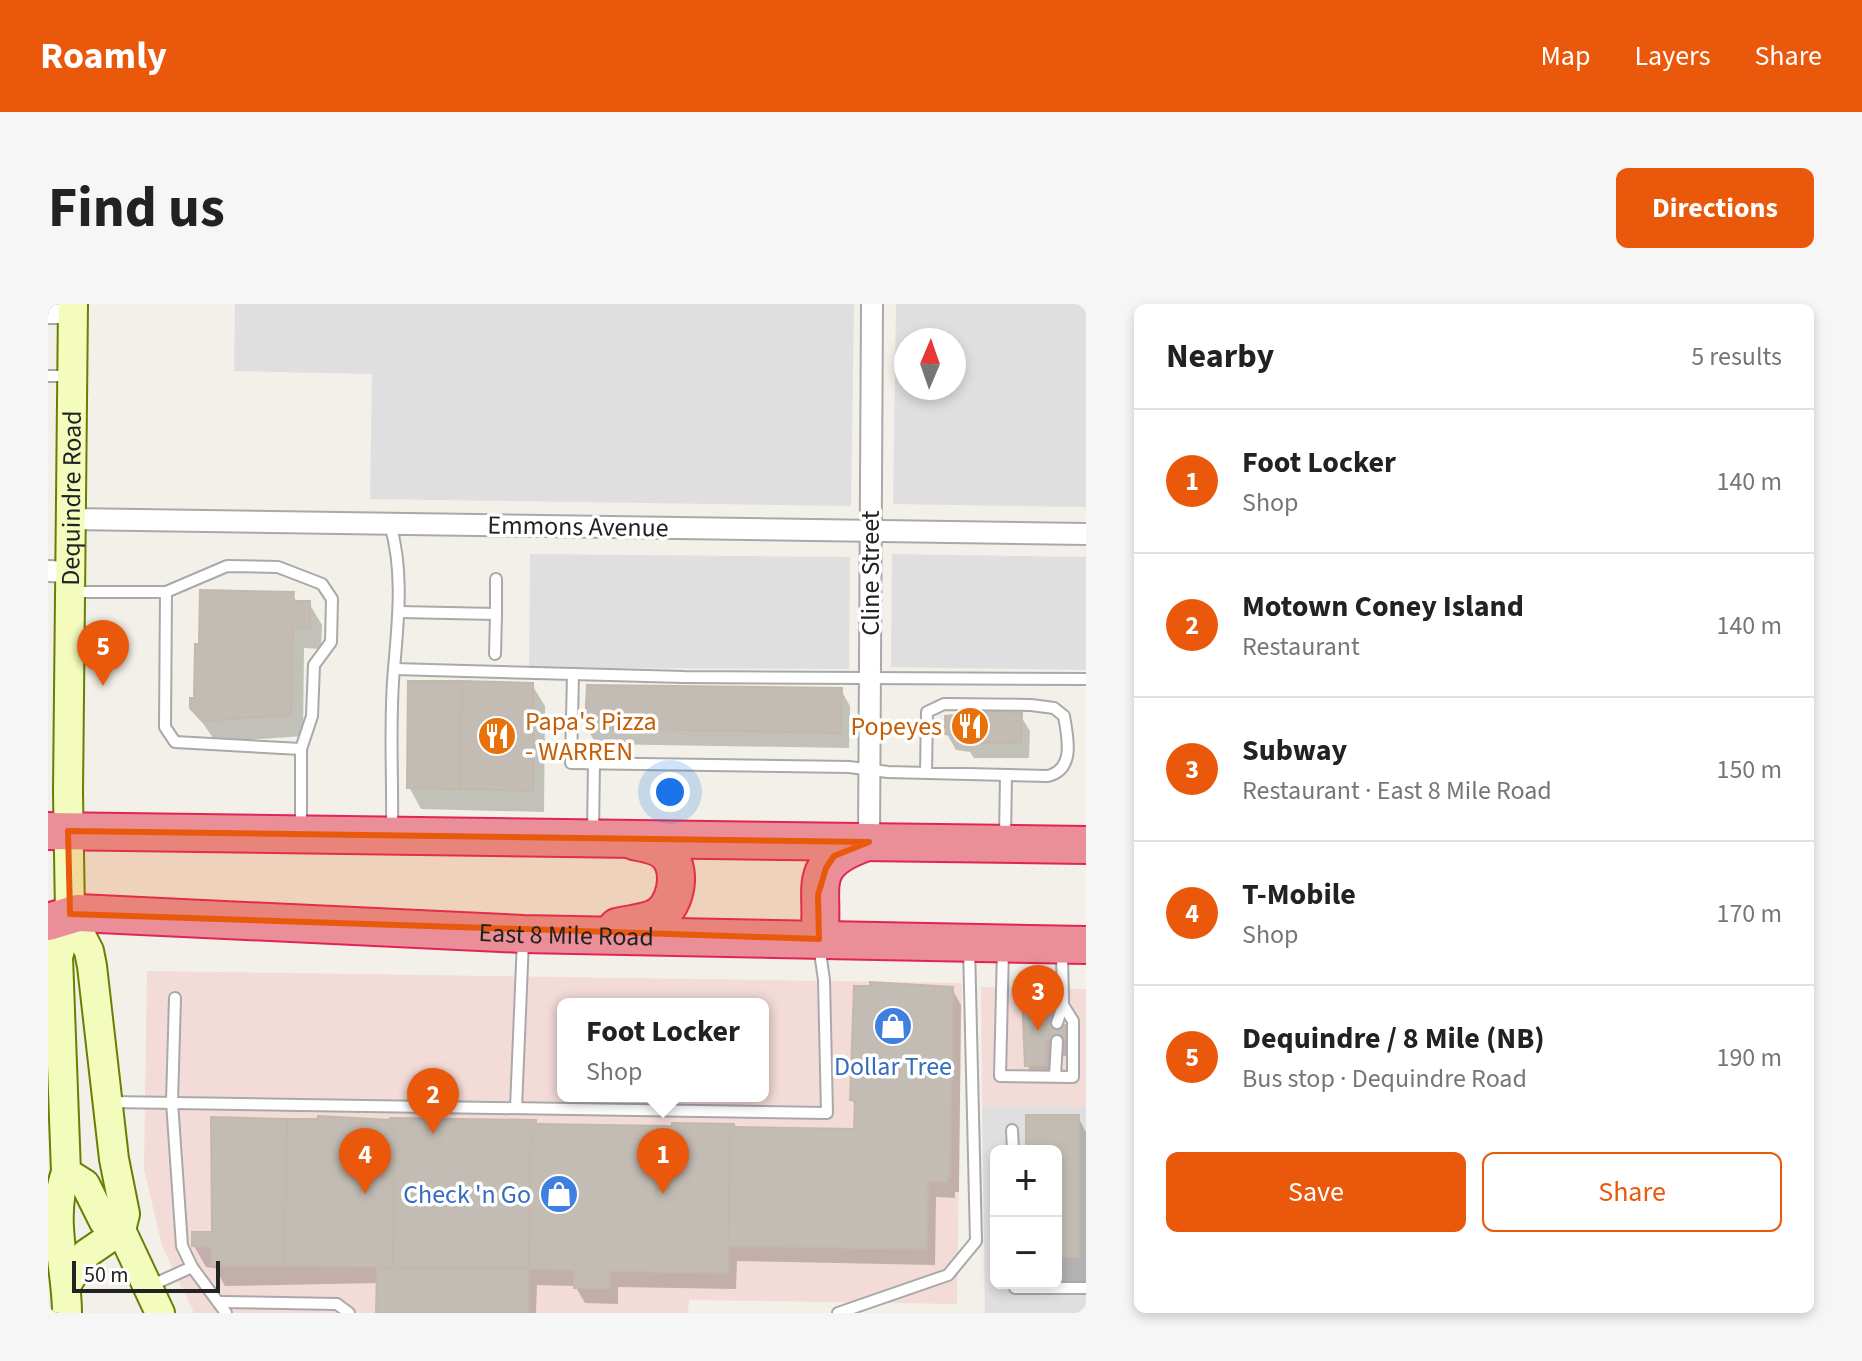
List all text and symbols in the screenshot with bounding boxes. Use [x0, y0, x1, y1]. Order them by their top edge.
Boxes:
text: Roamly [40, 29, 167, 83]
text: Map [1540, 36, 1590, 76]
text: Layers [1634, 36, 1710, 76]
text: Share [1754, 36, 1822, 76]
button: Directions [1616, 168, 1814, 248]
text: Find us [48, 169, 225, 248]
north arrow [894, 328, 966, 400]
text: Nearby [1166, 332, 1274, 381]
text: 5 results [1691, 338, 1782, 375]
street label: Dequindre Road [52, 410, 91, 586]
text: Foot Locker [1242, 441, 1396, 484]
text: 1 [1185, 463, 1199, 500]
text: 140 m [1716, 463, 1782, 500]
text: Shop [1242, 484, 1299, 521]
street label: Emmons Avenue [487, 506, 669, 547]
street label: Cline Street [852, 510, 889, 636]
text: Motown Coney Island [1242, 585, 1524, 628]
text: 2 [1185, 607, 1199, 644]
text: 140 m [1716, 607, 1782, 644]
pin: 5 [77, 620, 129, 686]
text: Restaurant [1242, 628, 1360, 665]
place label: Papa's Pizza - WARREN [525, 703, 657, 770]
restaurant icon: Popeyes [949, 705, 991, 747]
place label: Popeyes [851, 708, 942, 745]
restaurant icon: Papa's Pizza - WARREN [476, 715, 518, 757]
text: Subway [1242, 729, 1347, 772]
text: 3 [1185, 751, 1199, 788]
text: 150 m [1716, 751, 1782, 788]
your location [650, 772, 690, 812]
text: Restaurant · East 8 Mile Road [1242, 772, 1552, 809]
text: T-Mobile [1242, 873, 1356, 916]
text: 4 [1185, 895, 1199, 932]
text: 170 m [1716, 895, 1782, 932]
street label: East 8 Mile Road [478, 914, 654, 956]
text: Shop [1242, 916, 1299, 953]
pin: 3 [1012, 965, 1064, 1031]
popup [557, 998, 769, 1102]
shop icon: Dollar Tree [872, 1005, 914, 1047]
text: Foot Locker [586, 1010, 740, 1053]
text: Dequindre / 8 Mile (NB) [1242, 1017, 1545, 1060]
text: 5 [1185, 1039, 1199, 1076]
text: 190 m [1716, 1039, 1782, 1076]
place label: Dollar Tree [834, 1048, 952, 1085]
text: Shop [586, 1053, 643, 1090]
text: Bus stop · Dequindre Road [1242, 1060, 1527, 1097]
pin: 2 [407, 1068, 459, 1134]
pin: 4 [339, 1128, 391, 1194]
pin: 1 [637, 1128, 689, 1194]
map controls [990, 1145, 1062, 1289]
button: + [990, 1145, 1062, 1217]
button: Save [1166, 1152, 1466, 1232]
button: Share [1482, 1152, 1782, 1232]
shop icon: Check 'n Go [538, 1173, 580, 1215]
place label: Check 'n Go [403, 1176, 531, 1213]
button: − [990, 1217, 1062, 1289]
scale bar [72, 1257, 220, 1293]
text: 50 m [84, 1259, 129, 1291]

